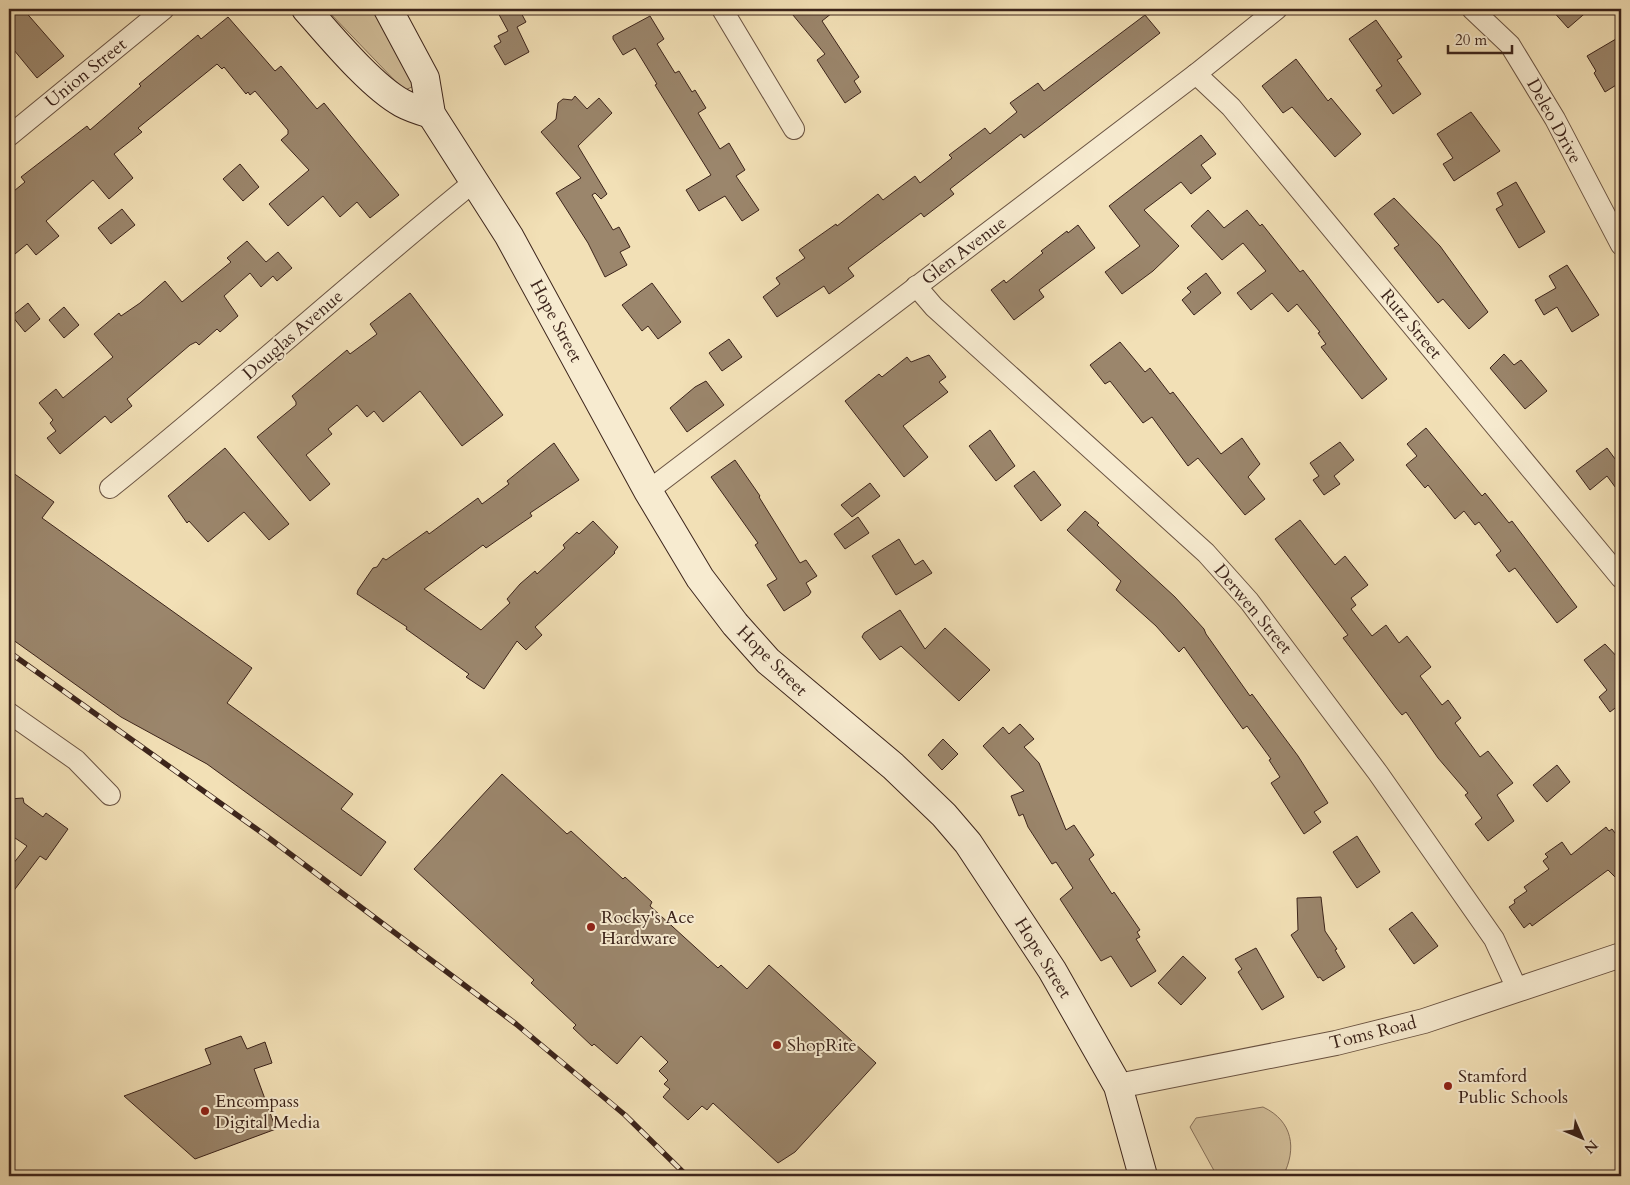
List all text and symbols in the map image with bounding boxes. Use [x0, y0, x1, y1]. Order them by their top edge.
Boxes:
scale bar [1448, 22, 1511, 54]
text: 20 m [1455, 30, 1487, 50]
street label: Union Street [40, 32, 132, 114]
street label: Deleo Drive [1520, 74, 1588, 168]
street label: Glen Avenue [916, 211, 1012, 291]
street label: Hope Street [524, 275, 588, 367]
street label: Douglas Avenue [237, 284, 349, 386]
street label: Rutz Street [1374, 284, 1448, 365]
street label: Derwen Street [1208, 559, 1298, 660]
street label: Hope Street [731, 620, 813, 702]
place label: Rocky's Ace Hardware [601, 905, 695, 951]
street label: Hope Street [1008, 913, 1078, 1003]
marker: Rocky's Ace Hardware [585, 921, 597, 933]
street label: Toms Road [1327, 1010, 1419, 1056]
place label: ShopRite [787, 1033, 857, 1058]
marker: ShopRite [771, 1039, 783, 1051]
place label: Stamford Public Schools [1458, 1064, 1568, 1110]
marker: Stamford Public Schools [1442, 1080, 1454, 1092]
place label: Encompass Digital Media [215, 1089, 320, 1135]
marker: Encompass Digital Media [199, 1105, 211, 1117]
north arrow [1558, 1112, 1608, 1162]
text: N [1580, 1136, 1602, 1158]

